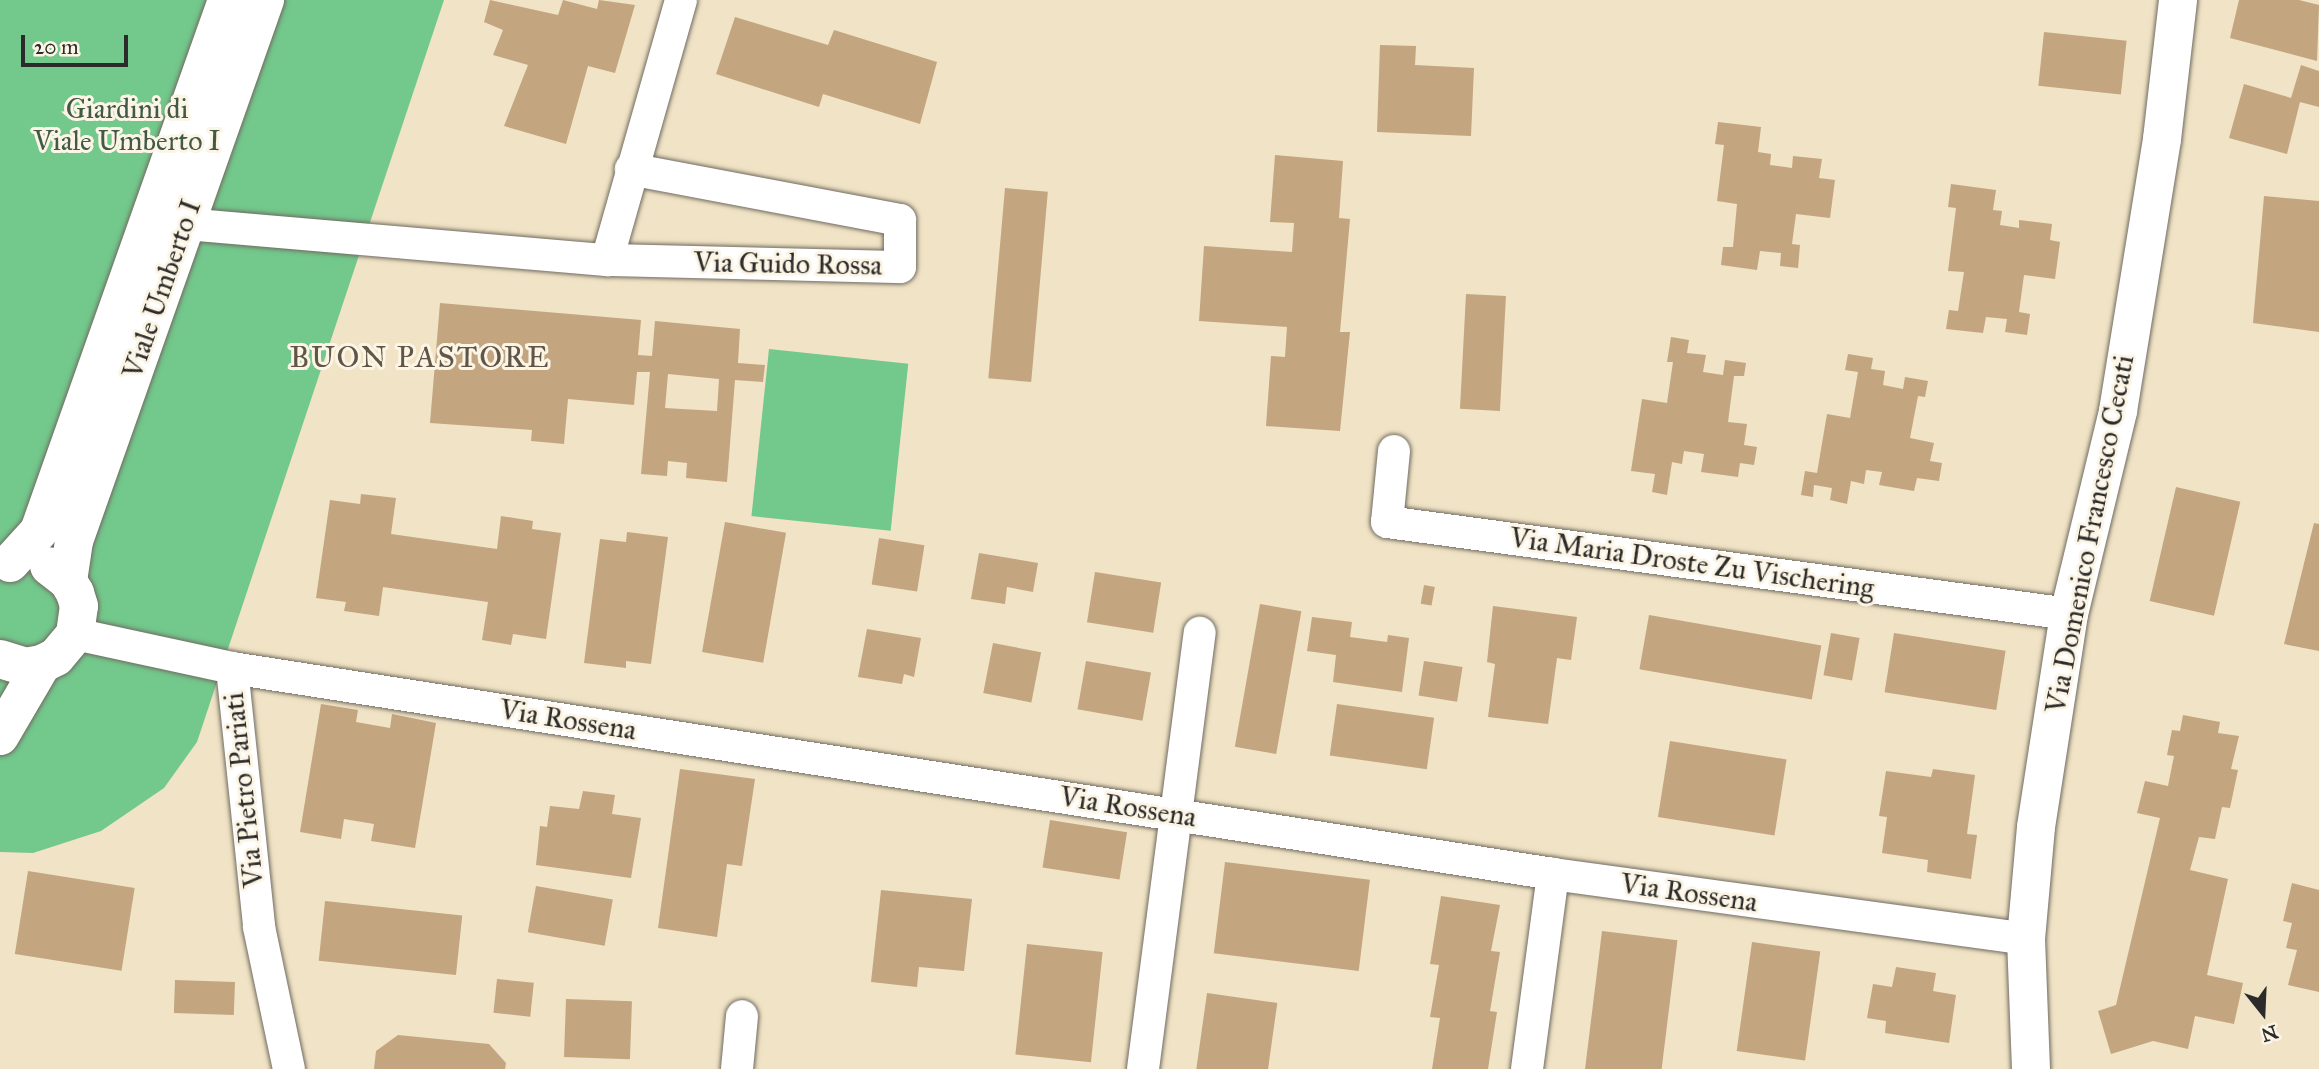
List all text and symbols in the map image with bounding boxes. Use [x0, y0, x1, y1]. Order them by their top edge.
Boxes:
scale bar [24, 21, 131, 65]
text: 20 m [34, 34, 79, 60]
park label: Giardini di Viale Umberto I [34, 92, 220, 158]
street label: Viale Umberto I [116, 195, 208, 383]
street label: Via Guido Rossa [694, 246, 882, 282]
district label: BUON PASTORE [291, 339, 549, 375]
street label: Via Domenico Francesco Cecati [2039, 352, 2141, 716]
street label: Via Maria Droste Zu Vischering [1508, 521, 1876, 605]
street label: Via Pietro Pariati [217, 691, 271, 889]
street label: Via Rossena [497, 693, 639, 747]
street label: Via Rossena [1057, 780, 1199, 834]
street label: Via Rossena [1618, 867, 1760, 919]
north arrow [2228, 978, 2298, 1048]
text: N [2258, 1020, 2281, 1047]

